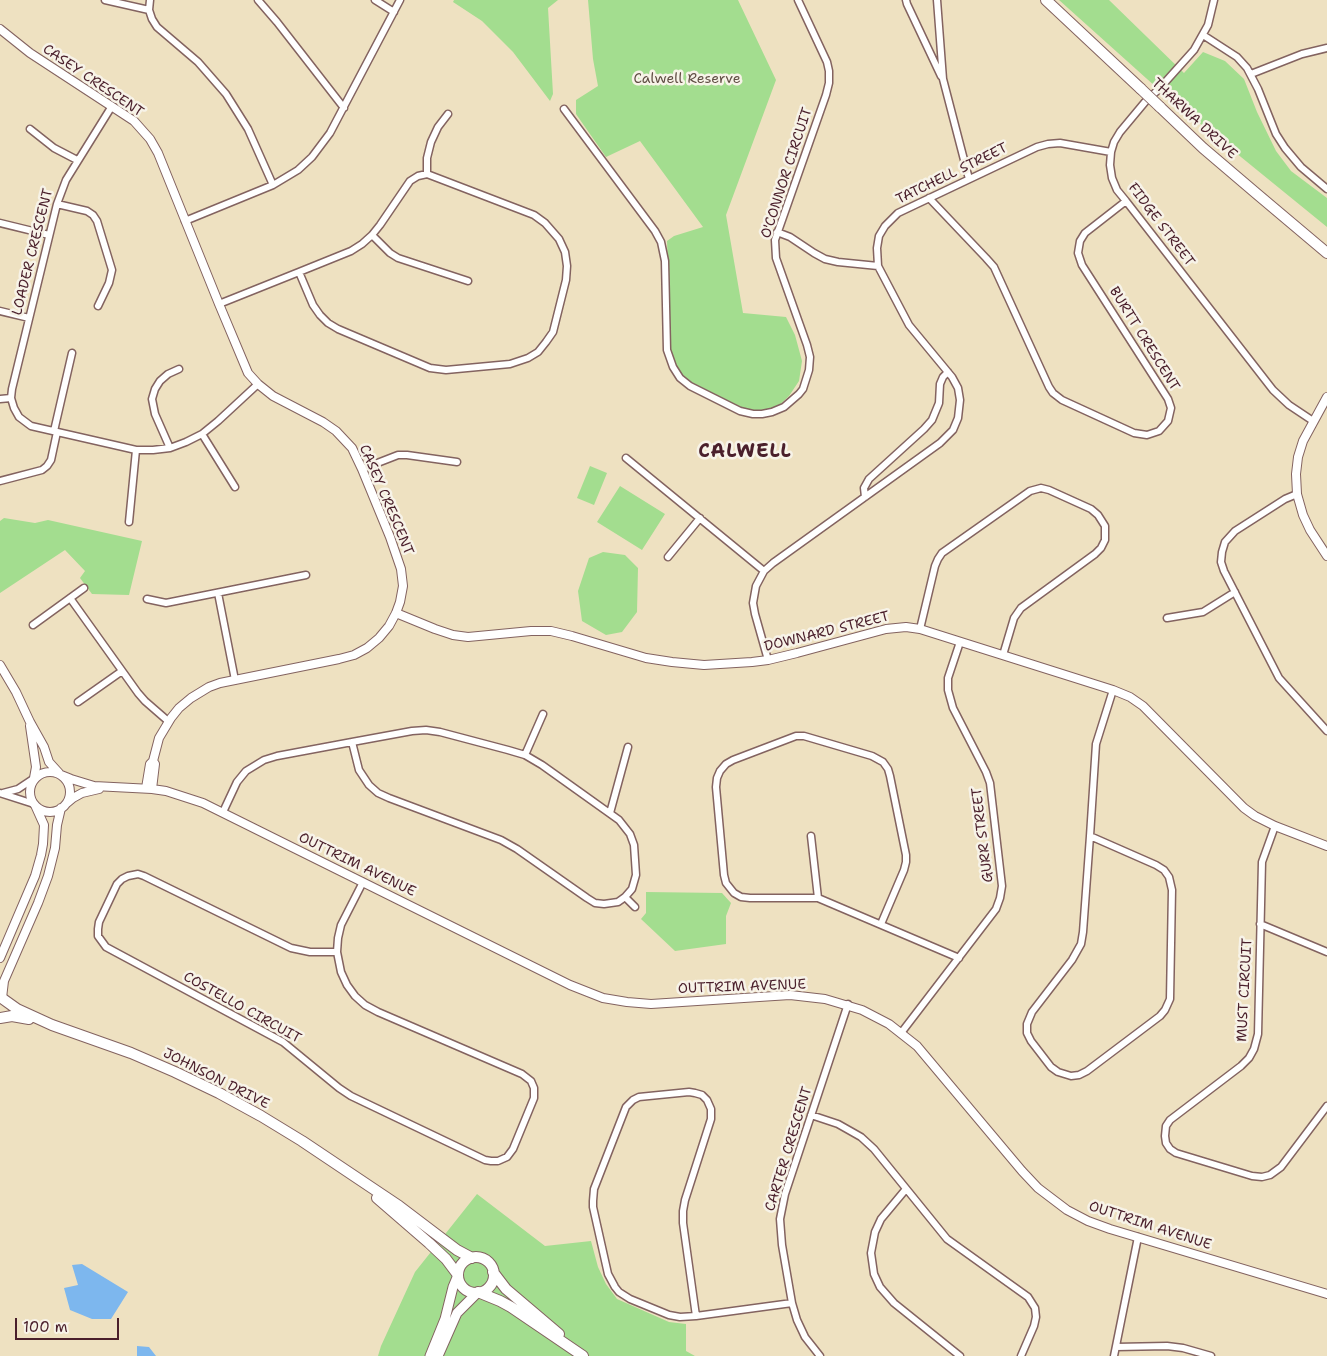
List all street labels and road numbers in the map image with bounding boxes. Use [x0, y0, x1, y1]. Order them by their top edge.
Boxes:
street label: CASEY CRESCENT [39, 41, 147, 121]
street label: THARWA DRIVE [1148, 75, 1240, 163]
street label: O'CONNOR CIRCUIT [758, 105, 816, 241]
street label: TATCHELL STREET [894, 140, 1010, 208]
street label: FIDGE STREET [1124, 180, 1198, 270]
street label: LOADER CRESCENT [9, 187, 57, 317]
street label: BURTT CRESCENT [1105, 284, 1183, 394]
street label: CASEY CRESCENT [355, 442, 417, 558]
street label: DOWNARD STREET [763, 608, 891, 656]
street label: GURR STREET [969, 787, 997, 883]
street label: OUTTRIM AVENUE [296, 829, 418, 901]
street label: MUST CIRCUIT [1234, 938, 1256, 1042]
street label: COSTELLO CIRCUIT [180, 969, 304, 1047]
street label: OUTTRIM AVENUE [678, 976, 806, 998]
street label: JOHNSON DRIVE [160, 1045, 272, 1113]
street label: CARTER CRESCENT [762, 1085, 816, 1213]
street label: OUTTRIM AVENUE [1086, 1198, 1214, 1254]

